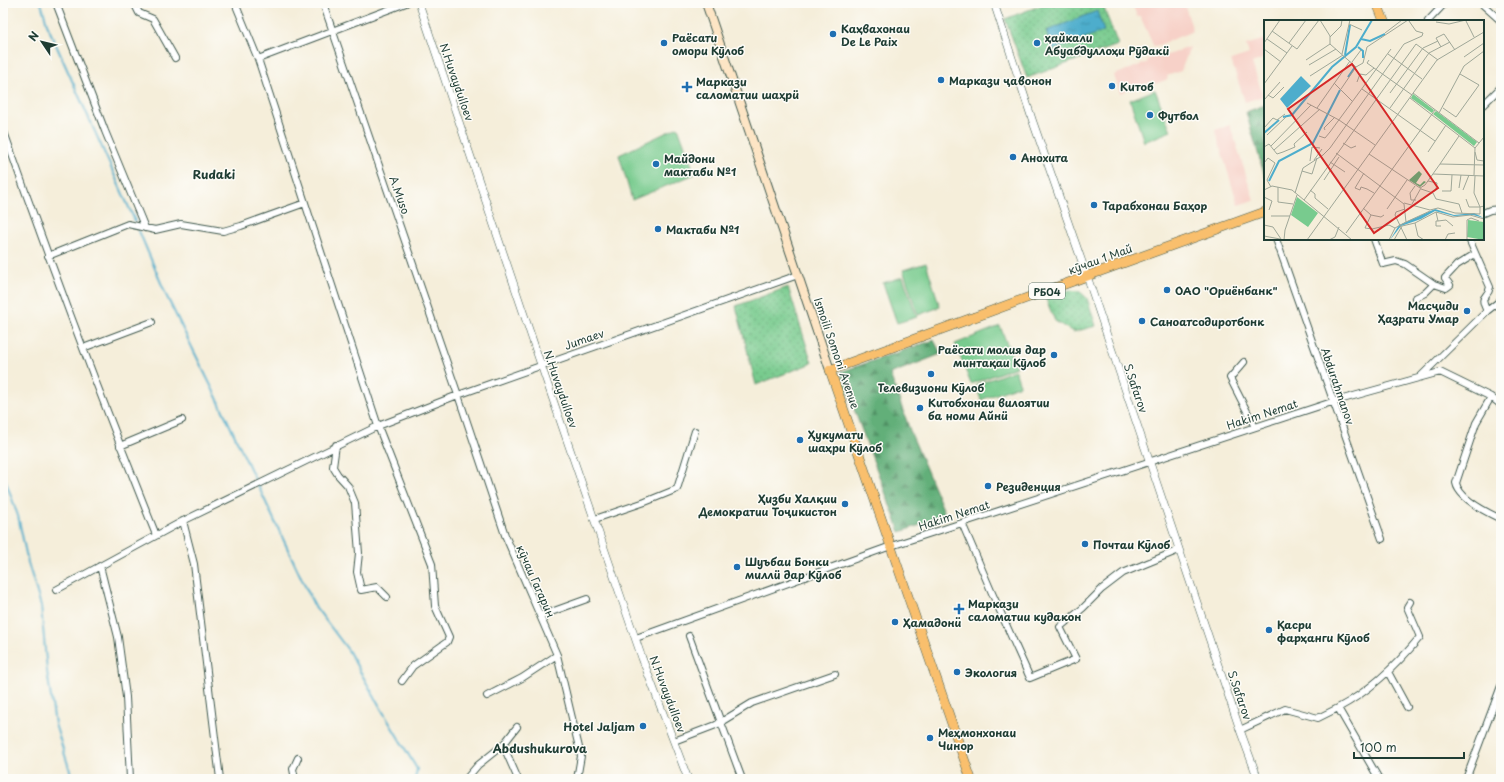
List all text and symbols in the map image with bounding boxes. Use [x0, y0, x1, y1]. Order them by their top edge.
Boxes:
place label: Каҳвахонаи De Le Paix [841, 20, 910, 50]
inset map [1264, 20, 1484, 240]
north arrow [22, 22, 62, 62]
text: N [24, 27, 43, 44]
place label: Раёсати омори Кӯлоб [672, 29, 744, 59]
marker: Каҳвахонаи De Le Paix [828, 29, 838, 39]
place label: ҳайкали Абуабдуллоҳи Рӯдакӣ [1044, 29, 1170, 59]
marker: Раёсати омори Кӯлоб [659, 38, 669, 48]
marker: ҳайкали Абуабдуллоҳи Рӯдакӣ [1032, 38, 1042, 48]
street label: N.Huvaydulloev [436, 41, 478, 124]
place label: Маркази ҷавонон [949, 72, 1052, 89]
place label: Маркази саломатии шаҳрӣ [696, 73, 799, 103]
marker: Маркази ҷавонон [936, 75, 946, 85]
place label: Китоб [1120, 78, 1154, 95]
marker: Маркази саломатии шаҳрӣ [681, 81, 693, 93]
marker: Китоб [1107, 81, 1117, 91]
place label: Футбол [1158, 107, 1200, 124]
marker: Футбол [1145, 110, 1155, 120]
place label: Анохита [1020, 149, 1069, 166]
place label: Майдони мактаби №1 [664, 150, 736, 180]
marker: Анохита [1008, 152, 1018, 162]
marker: Майдони мактаби №1 [651, 159, 661, 169]
district label: Rudaki [193, 165, 236, 183]
street label: A.Muso [386, 174, 414, 216]
place label: Тарабхонаи Баҳор [1102, 197, 1208, 214]
marker: Тарабхонаи Баҳор [1089, 200, 1099, 210]
place label: Мактаби №1 [666, 221, 739, 238]
marker: Мактаби №1 [653, 224, 663, 234]
street label: кӯчаи 1 Май [1066, 240, 1134, 278]
place label: ОАО "Ориёнбанк" [1175, 282, 1277, 299]
road number: РБ04 [1029, 283, 1065, 299]
marker: ОАО "Ориёнбанк" [1162, 285, 1172, 295]
street label: Ismoili Somoni Avenue [810, 295, 864, 411]
place label: Масҷиди Ҳазрати Умар [1378, 297, 1459, 327]
marker: Масҷиди Ҳазрати Умар [1462, 306, 1472, 316]
place label: Саноатсодиротбонк [1150, 313, 1265, 330]
marker: Саноатсодиротбонк [1137, 316, 1147, 326]
street label: Jumaev [562, 324, 606, 354]
place label: Раёсати молия дар минтақаи Кӯлоб [938, 341, 1046, 371]
street label: Abdurahmanov [1317, 345, 1359, 427]
street label: N.Huvaydulloev [540, 348, 582, 431]
marker: Раёсати молия дар минтақаи Кӯлоб [1049, 350, 1059, 360]
street label: S.Safarov [1120, 361, 1152, 415]
marker: Телевизиони Кӯлоб [926, 369, 936, 379]
place label: Телевизиони Кӯлоб [878, 379, 985, 396]
place label: Китобхонаи вилоятии ба номи Айнӣ [928, 394, 1050, 424]
street label: Hakim Nemat [1224, 394, 1300, 433]
marker: Китобхонаи вилоятии ба номи Айнӣ [915, 403, 925, 413]
place label: Ҳукумати шаҳри Кӯлоб [808, 426, 882, 456]
marker: Ҳукумати шаҳри Кӯлоб [795, 435, 805, 445]
place label: Резиденция [996, 478, 1061, 495]
marker: Резиденция [983, 481, 993, 491]
place label: Ҳизби Халқии Демократии Тоҷикистон [698, 490, 837, 520]
street label: Hakim Nemat [916, 495, 992, 534]
marker: Ҳизби Халқии Демократии Тоҷикистон [840, 499, 850, 509]
place label: Почтаи Кӯлоб [1093, 536, 1171, 553]
marker: Почтаи Кӯлоб [1080, 539, 1090, 549]
street label: кӯчаи Гагарин [512, 542, 560, 620]
place label: Шуъбаи Бонки миллӣ дар Кӯлоб [745, 553, 842, 583]
marker: Шуъбаи Бонки миллӣ дар Кӯлоб [732, 562, 742, 572]
place label: Маркази саломатии кудакон [968, 595, 1081, 625]
marker: Маркази саломатии кудакон [953, 603, 965, 615]
place label: Ҳамадонӣ [903, 614, 961, 631]
place label: Қасри фарҳанги Кӯлоб [1277, 616, 1370, 646]
marker: Ҳамадонӣ [890, 617, 900, 627]
marker: Қасри фарҳанги Кӯлоб [1264, 625, 1274, 635]
street label: N.Huvaydulloev [646, 653, 691, 735]
place label: Экология [965, 664, 1017, 681]
marker: Экология [952, 667, 962, 677]
street label: S.Safarov [1224, 668, 1256, 722]
place label: Hotel Jaljam [563, 718, 635, 735]
marker: Hotel Jaljam [638, 721, 648, 731]
place label: Меҳмонхонаи Чинор [938, 724, 1016, 754]
marker: Меҳмонхонаи Чинор [925, 733, 935, 743]
scale bar [1354, 734, 1464, 760]
text: 100 m [1360, 738, 1397, 756]
district label: Abdushukurova [492, 739, 588, 757]

